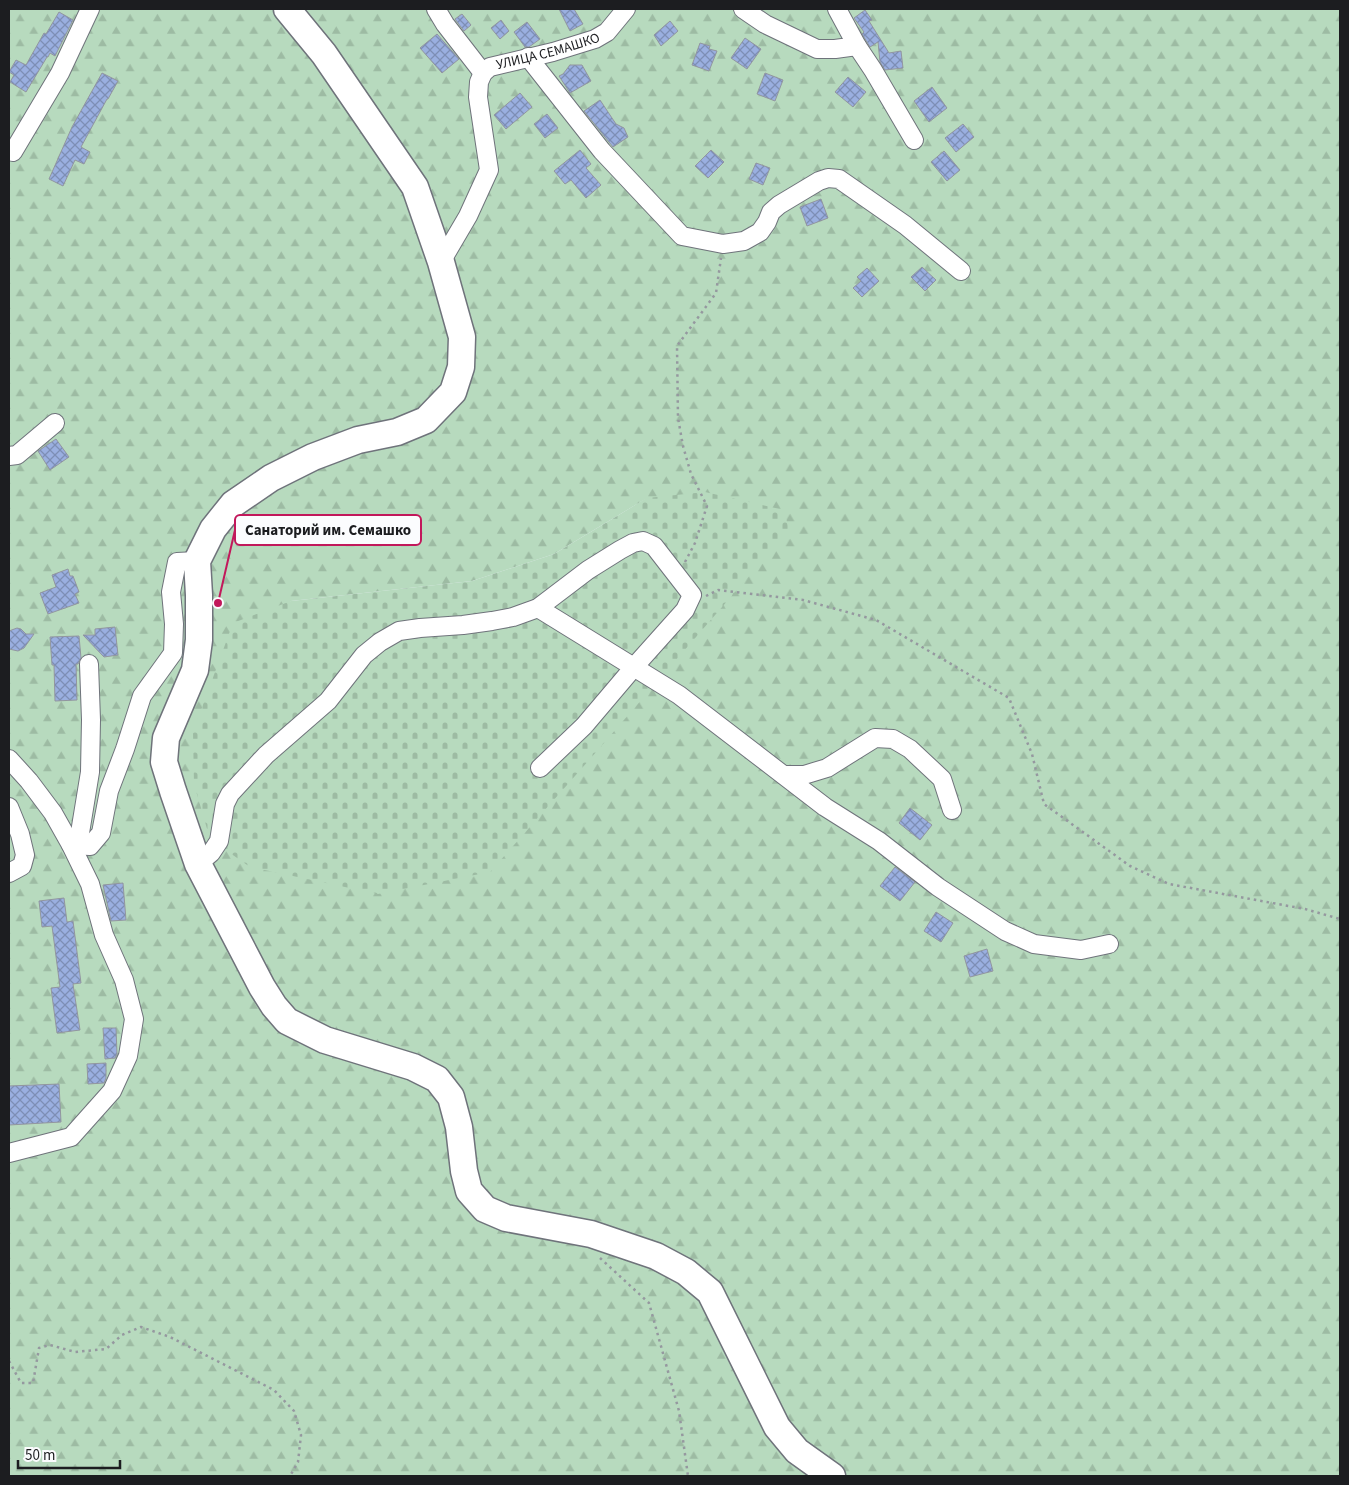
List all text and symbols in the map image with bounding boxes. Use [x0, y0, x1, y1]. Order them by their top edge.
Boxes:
street label: УЛИЦА СЕМАШКО [494, 28, 604, 75]
callout: Санаторий им. Семашко [235, 515, 421, 545]
text: Санаторий им. Семашко [245, 520, 411, 541]
scale bar [18, 1438, 120, 1470]
text: 50 m [25, 1445, 55, 1466]

